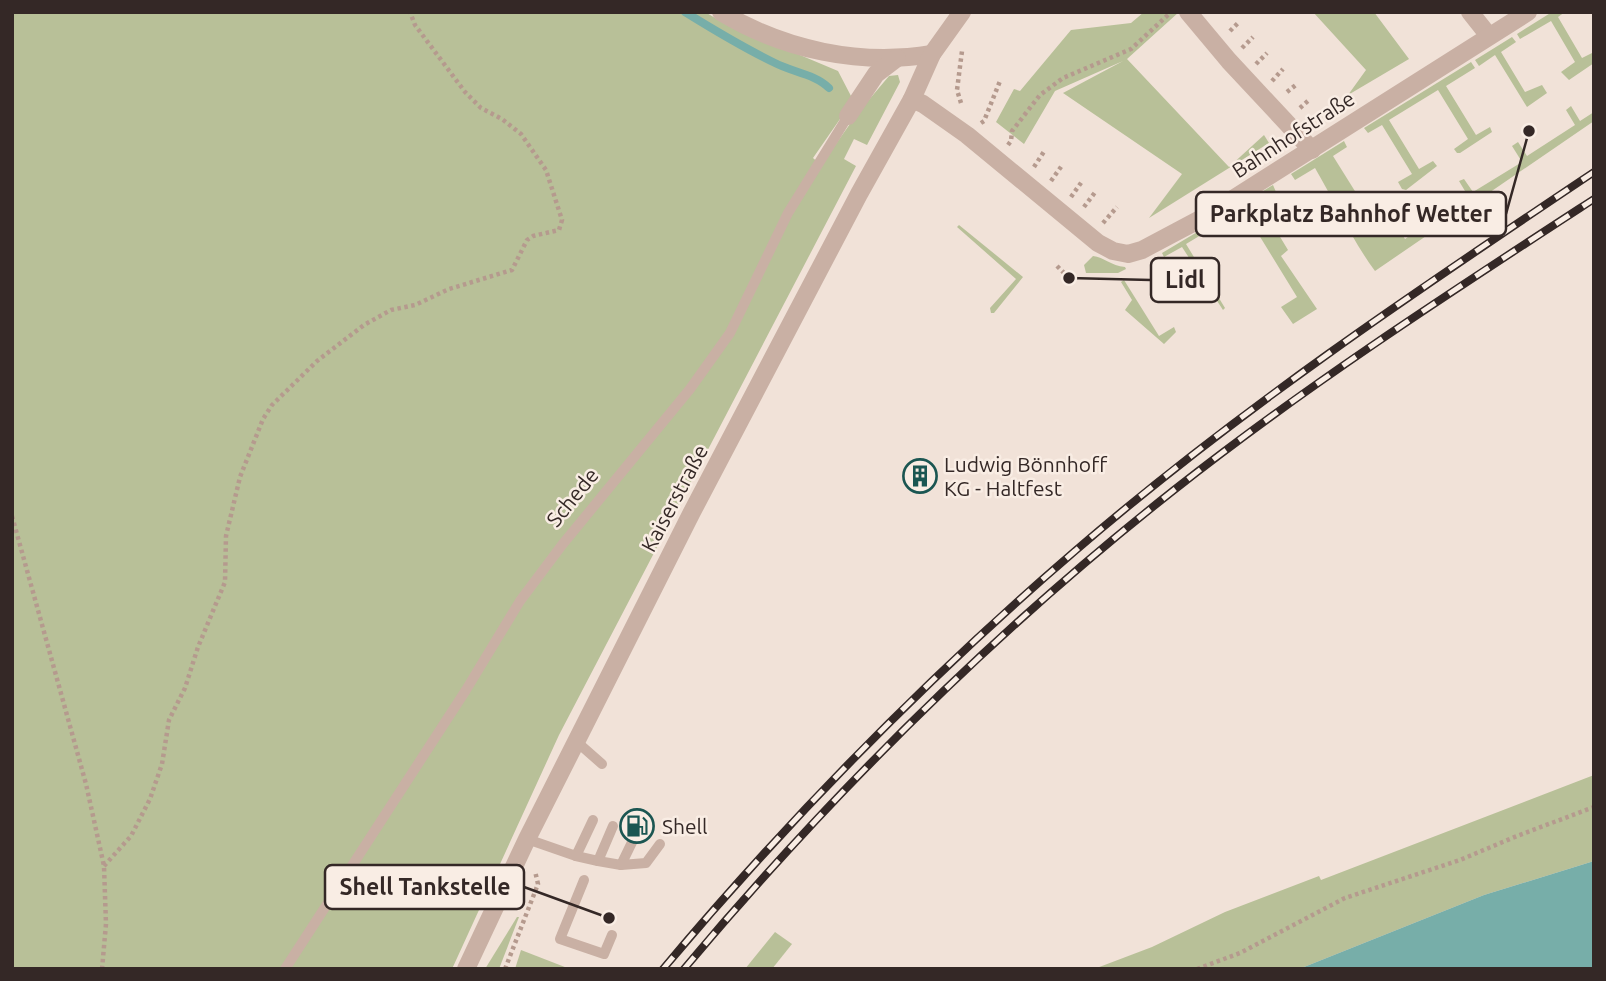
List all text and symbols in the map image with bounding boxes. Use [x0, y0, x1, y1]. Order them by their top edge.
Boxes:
street label: Bahnhofstraße [1227, 86, 1359, 182]
callout: Parkplatz Bahnhof Wetter [1196, 192, 1506, 236]
text: Parkplatz Bahnhof Wetter [1210, 201, 1493, 226]
callout: Lidl [1151, 258, 1219, 302]
text: Lidl [1165, 267, 1205, 292]
street label: Kaiserstraße [636, 440, 712, 556]
place label: Ludwig Bönnhoff KG - Haltfest [944, 452, 1108, 500]
building icon: Ludwig Bönnhoff KG - Haltfest [901, 457, 939, 495]
street label: Schede [541, 463, 603, 531]
fuel station icon: Shell [618, 807, 656, 845]
place label: Shell [662, 814, 708, 838]
callout: Shell Tankstelle [325, 865, 524, 909]
text: Shell Tankstelle [339, 874, 511, 899]

